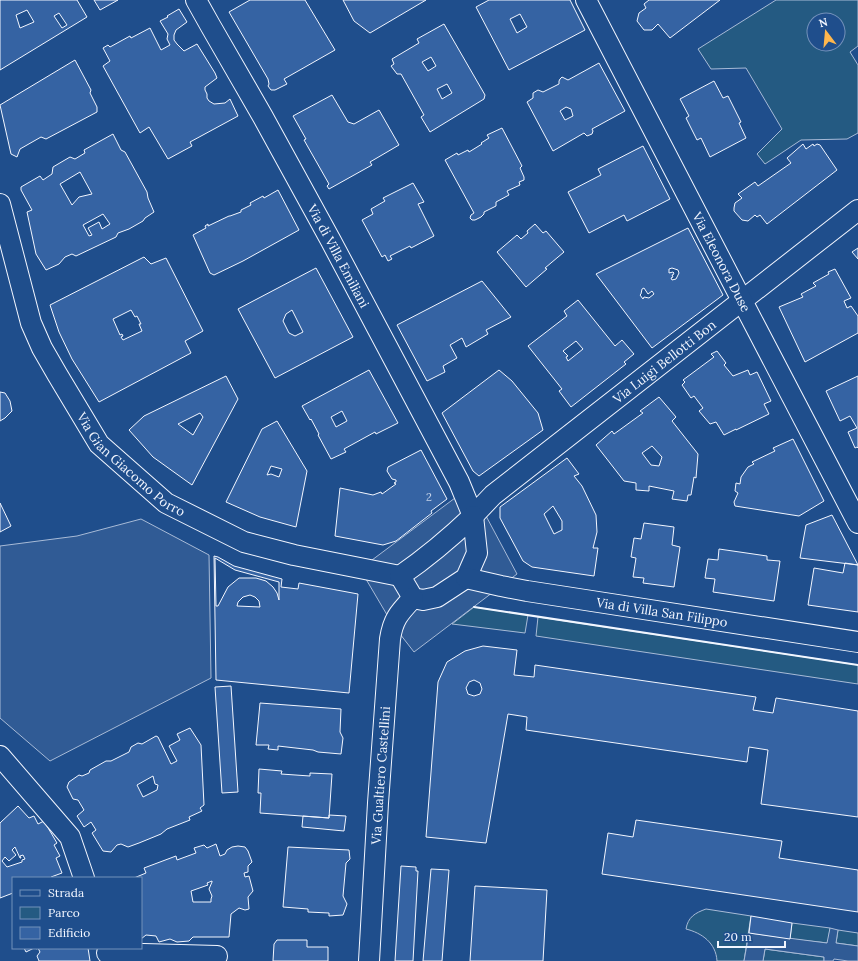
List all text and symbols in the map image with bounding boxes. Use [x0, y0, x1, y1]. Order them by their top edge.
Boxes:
north arrow [806, 12, 846, 52]
text: N [817, 14, 830, 30]
street label: Via di Villa Emiliani [303, 200, 373, 311]
street label: Via Eleonora Duse [689, 208, 755, 315]
street label: Via Luigi Bellotti Bon [608, 316, 719, 408]
street label: Via Gian Giacomo Porro [73, 408, 188, 520]
house number: 2 [426, 490, 432, 504]
street label: Via di Villa San Filippo [594, 593, 729, 630]
street label: Via Gualtiero Castellini [367, 705, 394, 846]
legend [12, 877, 142, 949]
text: Strada [48, 885, 84, 900]
text: Parco [48, 905, 80, 920]
scale bar [718, 923, 785, 949]
text: Edificio [48, 925, 90, 940]
text: 20 m [724, 929, 752, 944]

